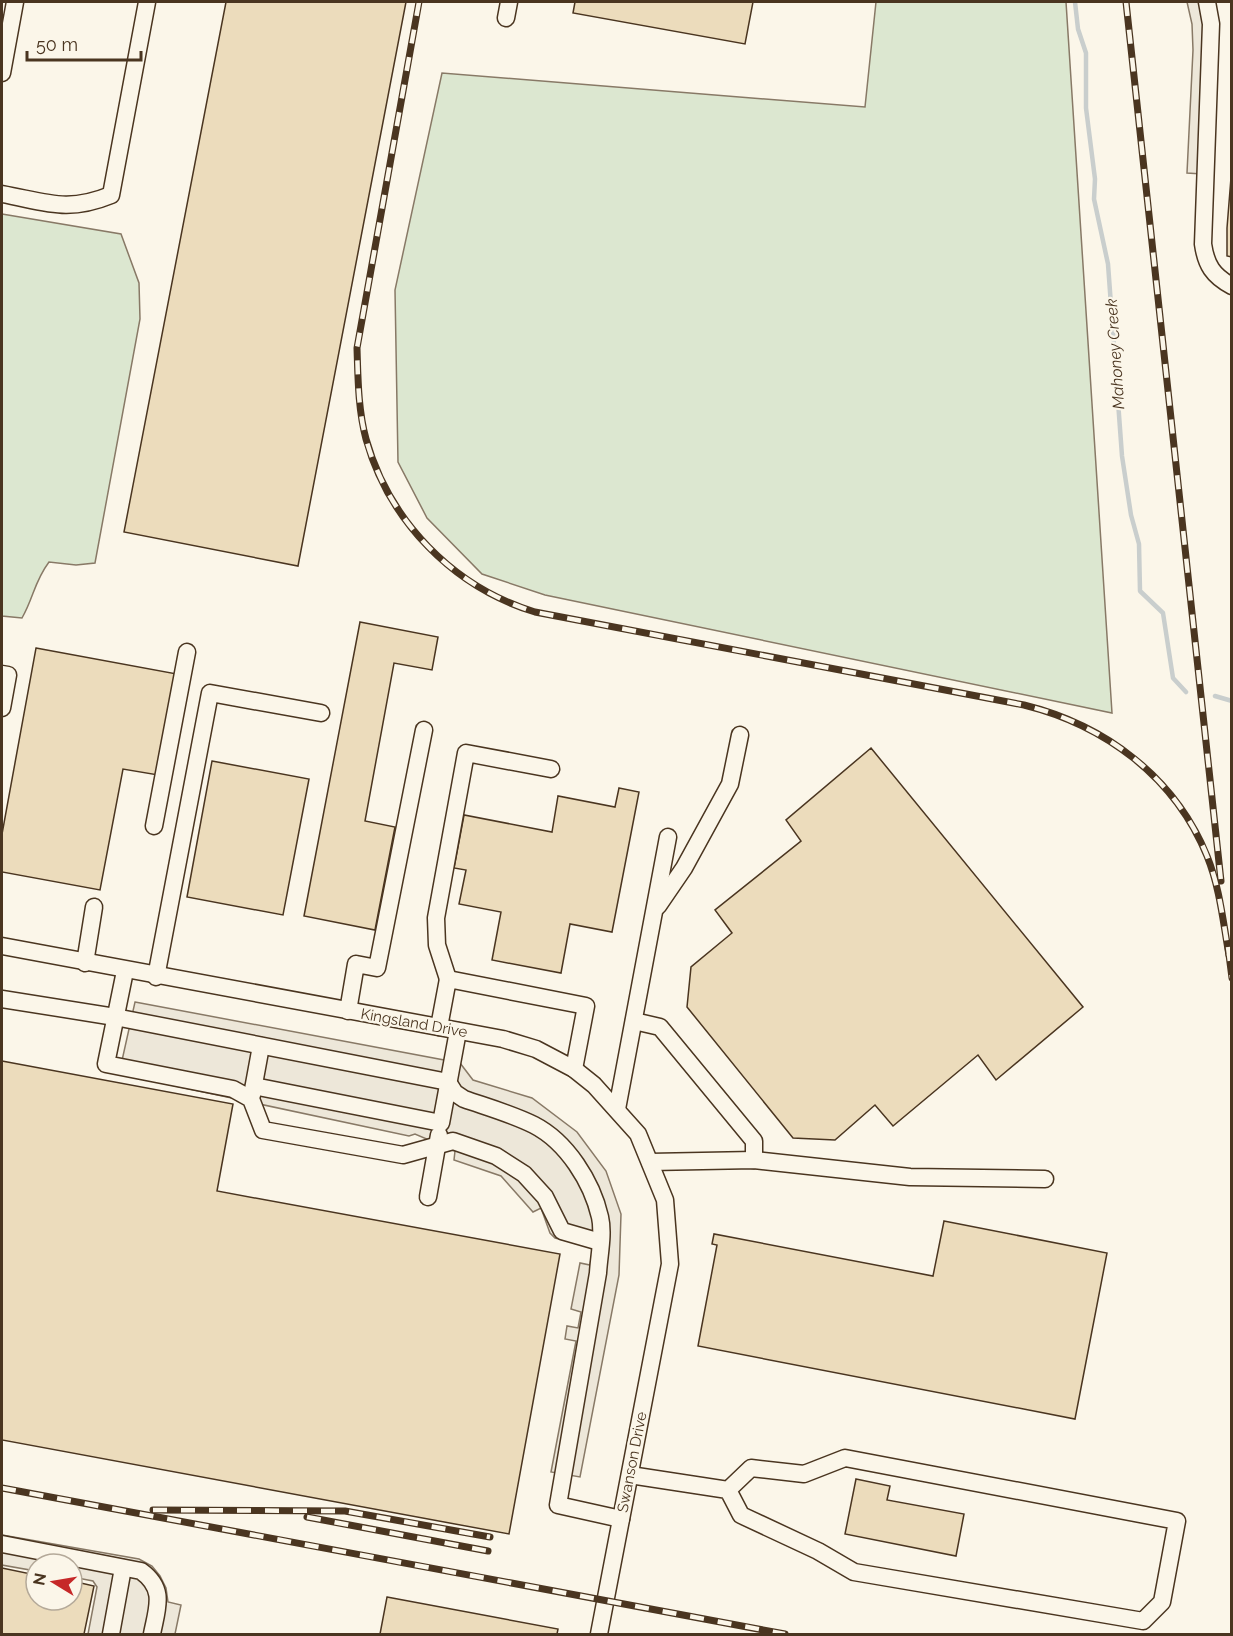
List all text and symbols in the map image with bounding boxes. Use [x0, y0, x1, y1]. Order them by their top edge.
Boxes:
scale bar [27, 24, 141, 62]
text: 50 m [36, 34, 78, 55]
water label: Mahoney Creek [1102, 297, 1128, 410]
street label: Kingsland Drive [359, 1005, 469, 1041]
street label: Swanson Drive [613, 1410, 651, 1514]
north arrow [24, 1552, 84, 1612]
text: N [29, 1571, 50, 1587]

